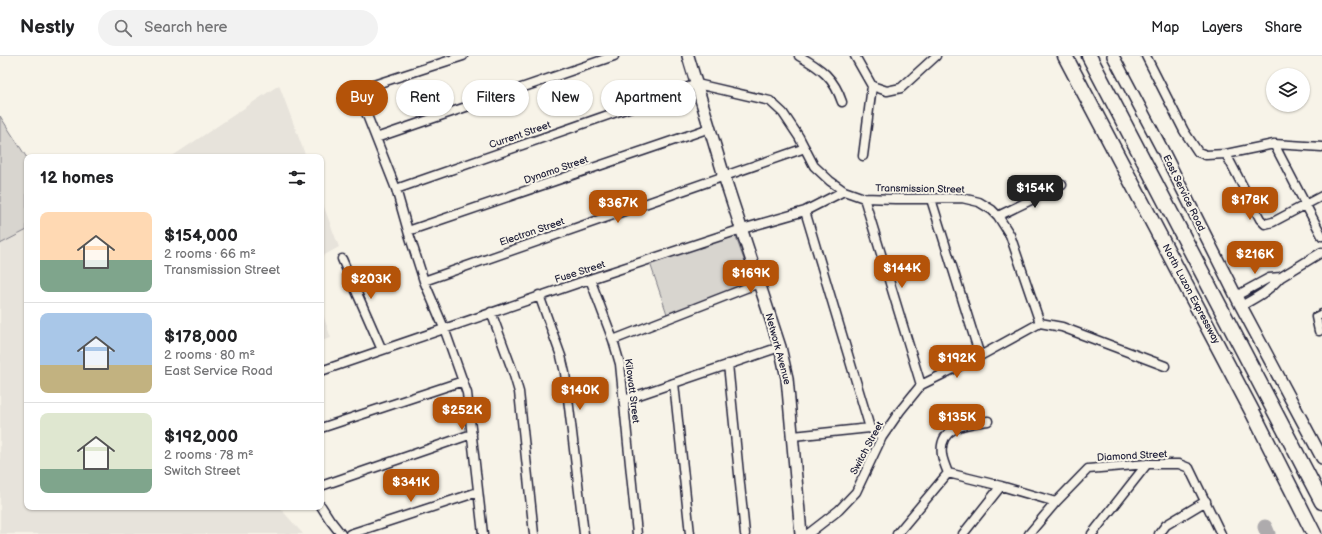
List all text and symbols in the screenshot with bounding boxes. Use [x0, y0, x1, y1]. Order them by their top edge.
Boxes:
search box [98, 10, 378, 46]
text: Nestly [20, 16, 74, 39]
icon: search [112, 17, 134, 39]
text: Search here [144, 18, 227, 37]
text: Map [1151, 19, 1179, 36]
text: Layers [1201, 19, 1243, 36]
text: Share [1265, 19, 1302, 36]
map controls [1266, 68, 1310, 112]
button: layers [1266, 68, 1310, 112]
chip: Buy [336, 80, 388, 116]
chip: Rent [396, 80, 454, 116]
chip: Filters [462, 80, 529, 116]
chip: New [537, 80, 593, 116]
chip: Apartment [601, 80, 696, 116]
street label: Current Street [488, 119, 552, 151]
street label: Dynamo Street [522, 153, 590, 187]
street label: East Service Road [1160, 153, 1208, 233]
icon: filters [286, 167, 308, 189]
text: 12 homes [40, 168, 114, 188]
pin: $154K [1007, 175, 1063, 209]
text: $154K [1016, 180, 1054, 196]
street label: Transmission Street [875, 182, 965, 196]
pin: $178K [1222, 187, 1278, 221]
pin: $367K [590, 190, 646, 224]
text: $178K [1231, 192, 1269, 208]
text: $367K [598, 195, 638, 211]
street label: Electron Street [498, 215, 566, 249]
text: $154,000 [164, 226, 238, 246]
icon: home [72, 228, 120, 276]
pin: $216K [1227, 241, 1283, 275]
street label: North Luzon Expressway [1160, 242, 1223, 346]
text: 2 rooms · 66 m² [164, 246, 256, 262]
text: $216K [1236, 246, 1274, 262]
pin: $144K [874, 255, 930, 289]
street label: Fuse Street [553, 258, 607, 286]
pin: $169K [723, 260, 779, 294]
text: $144K [883, 260, 921, 276]
text: Transmission Street [164, 262, 280, 278]
text: $169K [732, 265, 770, 281]
pin: $203K [343, 266, 399, 300]
text: $203K [351, 271, 391, 287]
street label: Network Avenue [763, 312, 793, 386]
text: $178,000 [164, 327, 238, 347]
icon: home [72, 329, 120, 377]
pin: $192K [929, 345, 985, 379]
text: 2 rooms · 80 m² [164, 347, 255, 363]
text: $192K [938, 350, 976, 366]
street label: Kilowatt Street [622, 358, 642, 424]
text: East Service Road [164, 363, 273, 379]
pin: $140K [552, 377, 608, 411]
text: $140K [561, 382, 599, 398]
pin: $252K [434, 397, 490, 431]
text: $252K [442, 402, 482, 418]
pin: $135K [929, 404, 985, 438]
text: $135K [938, 409, 976, 425]
street label: Switch Street [848, 419, 886, 477]
text: $192,000 [164, 427, 238, 447]
icon: home [72, 429, 120, 477]
text: 2 rooms · 78 m² [164, 447, 254, 463]
street label: Diamond Street [1096, 448, 1168, 464]
text: Switch Street [164, 463, 240, 479]
pin: $341K [383, 469, 439, 503]
text: $341K [392, 474, 430, 490]

